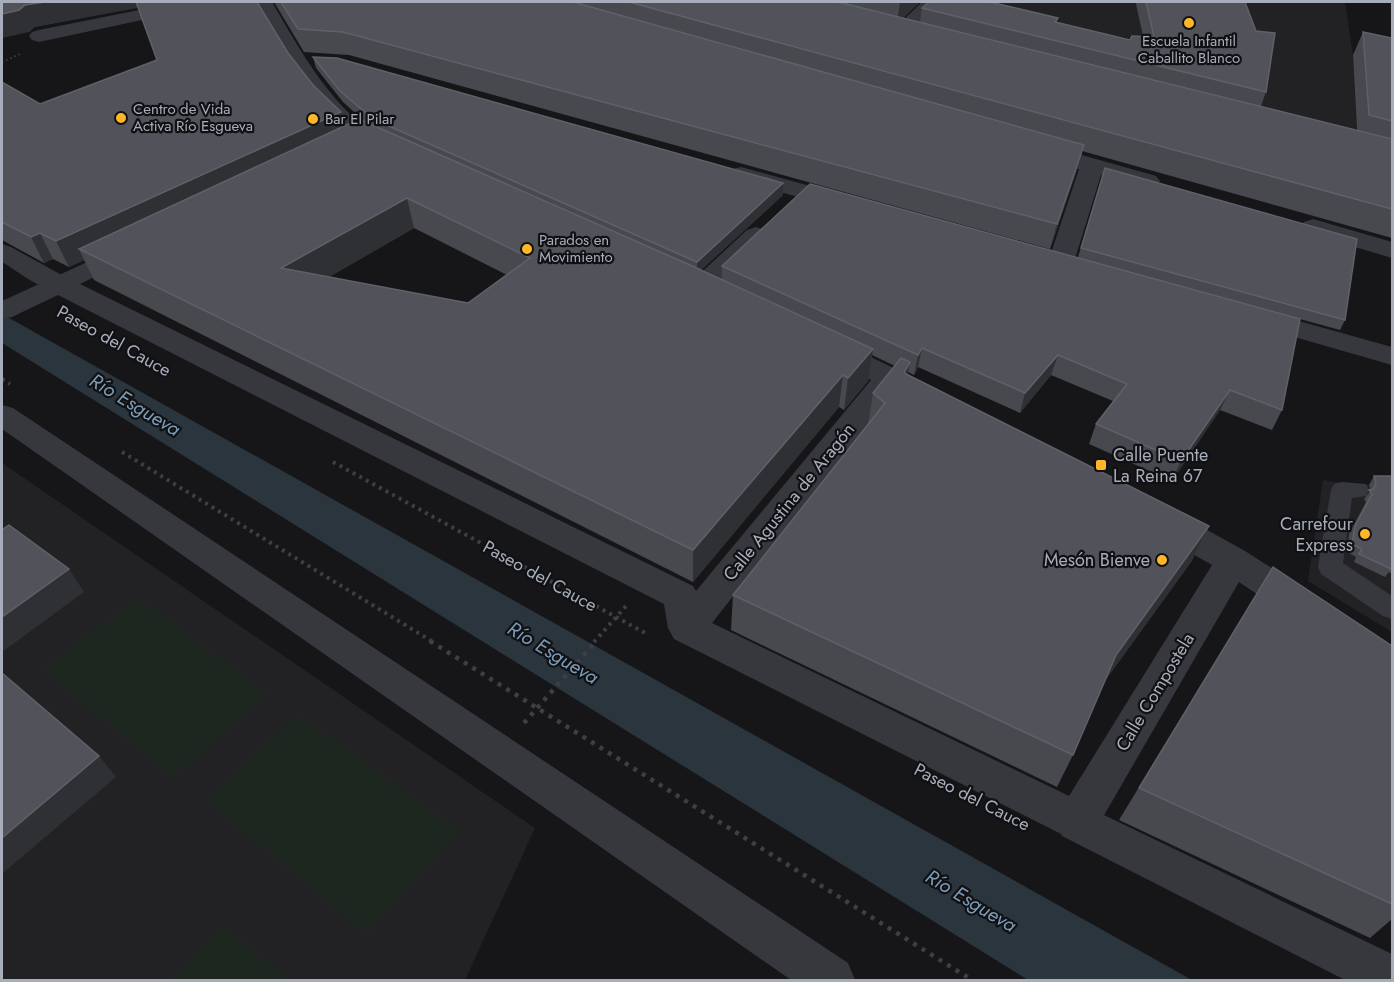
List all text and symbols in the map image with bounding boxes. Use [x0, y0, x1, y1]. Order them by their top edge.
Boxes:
marker: Escuela Infantil Caballito Blanco [1182, 16, 1196, 30]
place label: Escuela Infantil Caballito Blanco [1138, 30, 1240, 69]
place label: Centro de Vida Activa Río Esgueva [133, 98, 253, 137]
place label: Bar El Pilar [325, 108, 395, 130]
marker: Centro de Vida Activa Río Esgueva [114, 111, 128, 125]
marker: Bar El Pilar [306, 112, 320, 126]
place label: Parados en Movimiento [539, 229, 613, 268]
marker: Parados en Movimiento [520, 242, 534, 256]
street label: Paseo del Cauce [52, 299, 176, 383]
water label: Río Esgueva [84, 366, 186, 444]
street label: Calle Agustina de Aragón [717, 417, 861, 587]
place label: Calle Puente La Reina 67 [1113, 442, 1208, 489]
marker: Calle Puente La Reina 67 [1094, 458, 1108, 472]
place label: Carrefour Express [1280, 511, 1354, 558]
marker: Carrefour Express [1358, 527, 1372, 541]
street label: Paseo del Cauce [478, 534, 602, 618]
place label: Mesón Bienve [1044, 547, 1150, 573]
marker: Mesón Bienve [1155, 553, 1169, 567]
water label: Río Esgueva [502, 614, 604, 692]
street label: Calle Compostela [1109, 628, 1201, 756]
street label: Paseo del Cauce [909, 757, 1035, 837]
water label: Río Esgueva [920, 862, 1022, 940]

